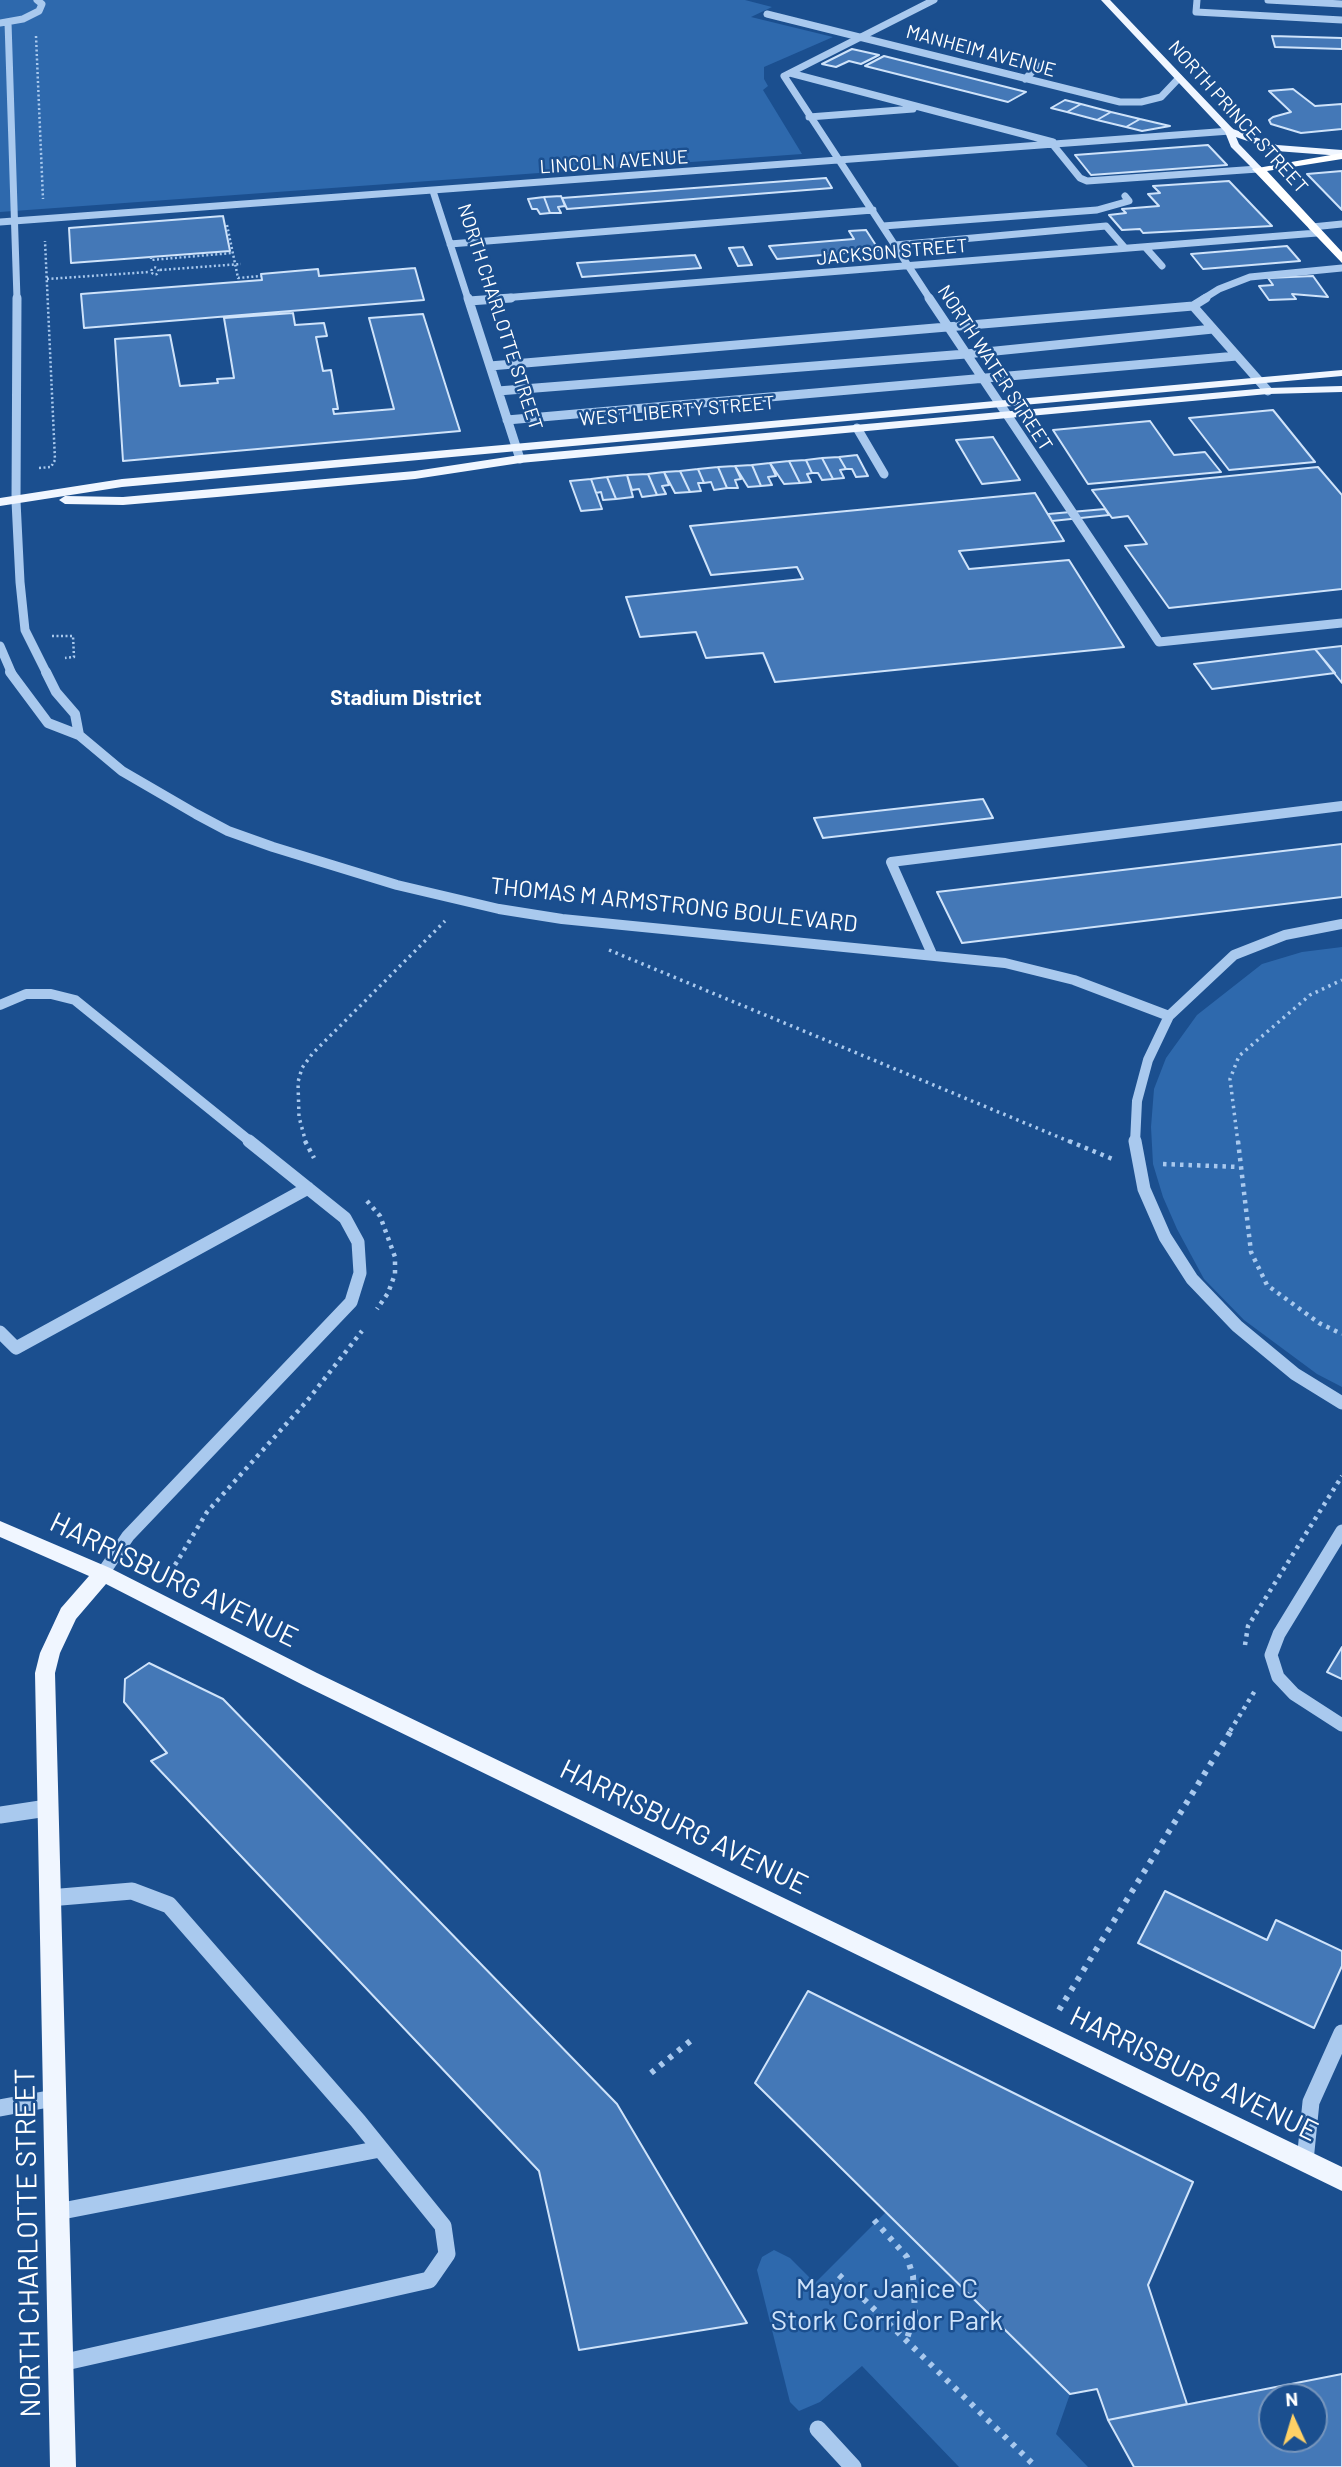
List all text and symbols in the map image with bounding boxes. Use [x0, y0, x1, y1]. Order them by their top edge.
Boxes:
street label: MANHEIM AVENUE [904, 20, 1058, 82]
street label: NORTH PRINCE STREET [1163, 36, 1313, 198]
street label: LINCOLN AVENUE [539, 145, 689, 179]
street label: NORTH CHARLOTTE STREET [453, 201, 547, 433]
street label: JACKSON STREET [816, 234, 968, 270]
street label: NORTH WATER STREET [933, 281, 1057, 455]
street label: WEST LIBERTY STREET [578, 391, 776, 431]
district label: Stadium District [330, 685, 482, 711]
street label: THOMAS M ARMSTRONG BOULEVARD [489, 872, 859, 938]
street label: HARRISBURG AVENUE [45, 1505, 303, 1655]
street label: HARRISBURG AVENUE [555, 1752, 813, 1902]
street label: HARRISBURG AVENUE [1065, 1999, 1323, 2149]
street label: NORTH CHARLOTTE STREET [8, 2068, 48, 2418]
park label: Mayor Janice C Stork Corridor Park [771, 2272, 1003, 2338]
north arrow [1258, 2383, 1328, 2453]
text: N [1285, 2387, 1299, 2410]

